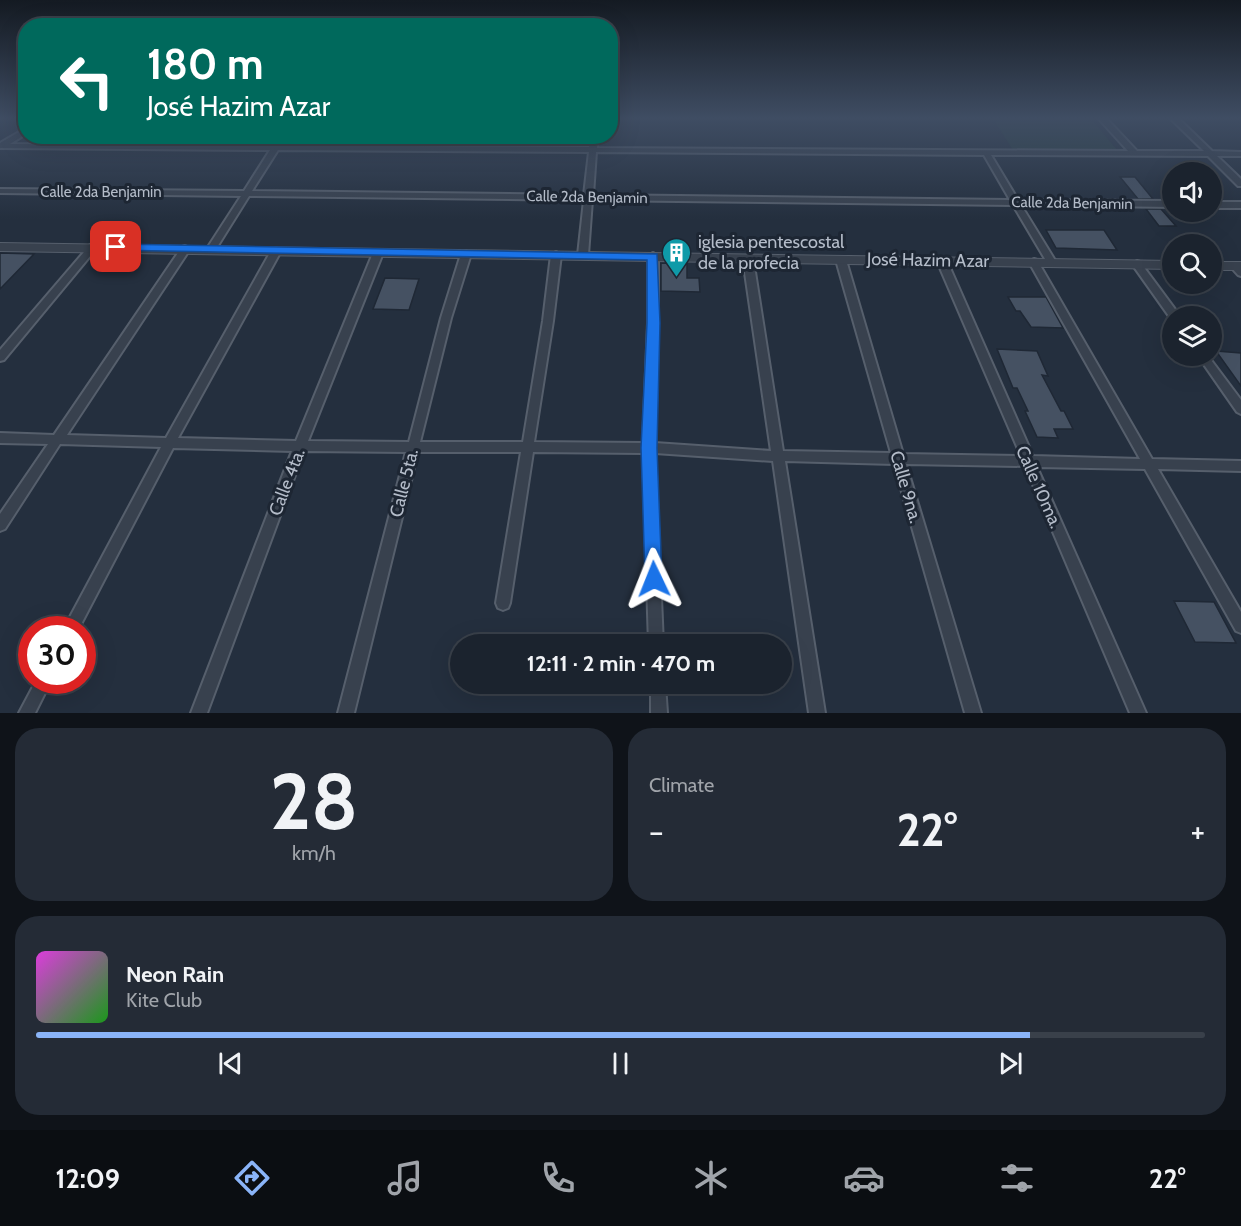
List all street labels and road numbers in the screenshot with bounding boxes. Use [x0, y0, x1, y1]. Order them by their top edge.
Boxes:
street label: Calle 2da Benjamin [40, 183, 162, 201]
street label: Calle 2da Benjamin [526, 187, 648, 207]
street label: Calle 2da Benjamin [1011, 193, 1133, 213]
street label: José Hazim Azar [866, 248, 990, 272]
street label: Calle 10ma. [1011, 442, 1067, 532]
street label: Calle 4ta. [264, 445, 310, 519]
street label: Calle 5ta. [385, 447, 423, 519]
street label: Calle 9na. [885, 448, 927, 526]

